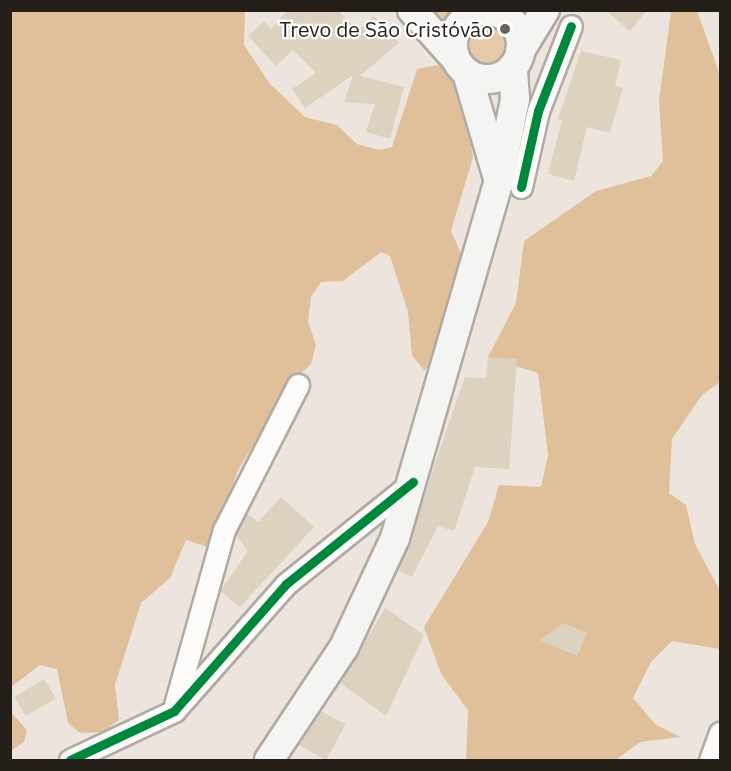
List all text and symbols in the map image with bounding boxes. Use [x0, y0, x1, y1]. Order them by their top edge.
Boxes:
place label: Trevo de São Cristóvão [279, 16, 493, 42]
marker: Trevo de São Cristóvão [498, 22, 512, 36]

